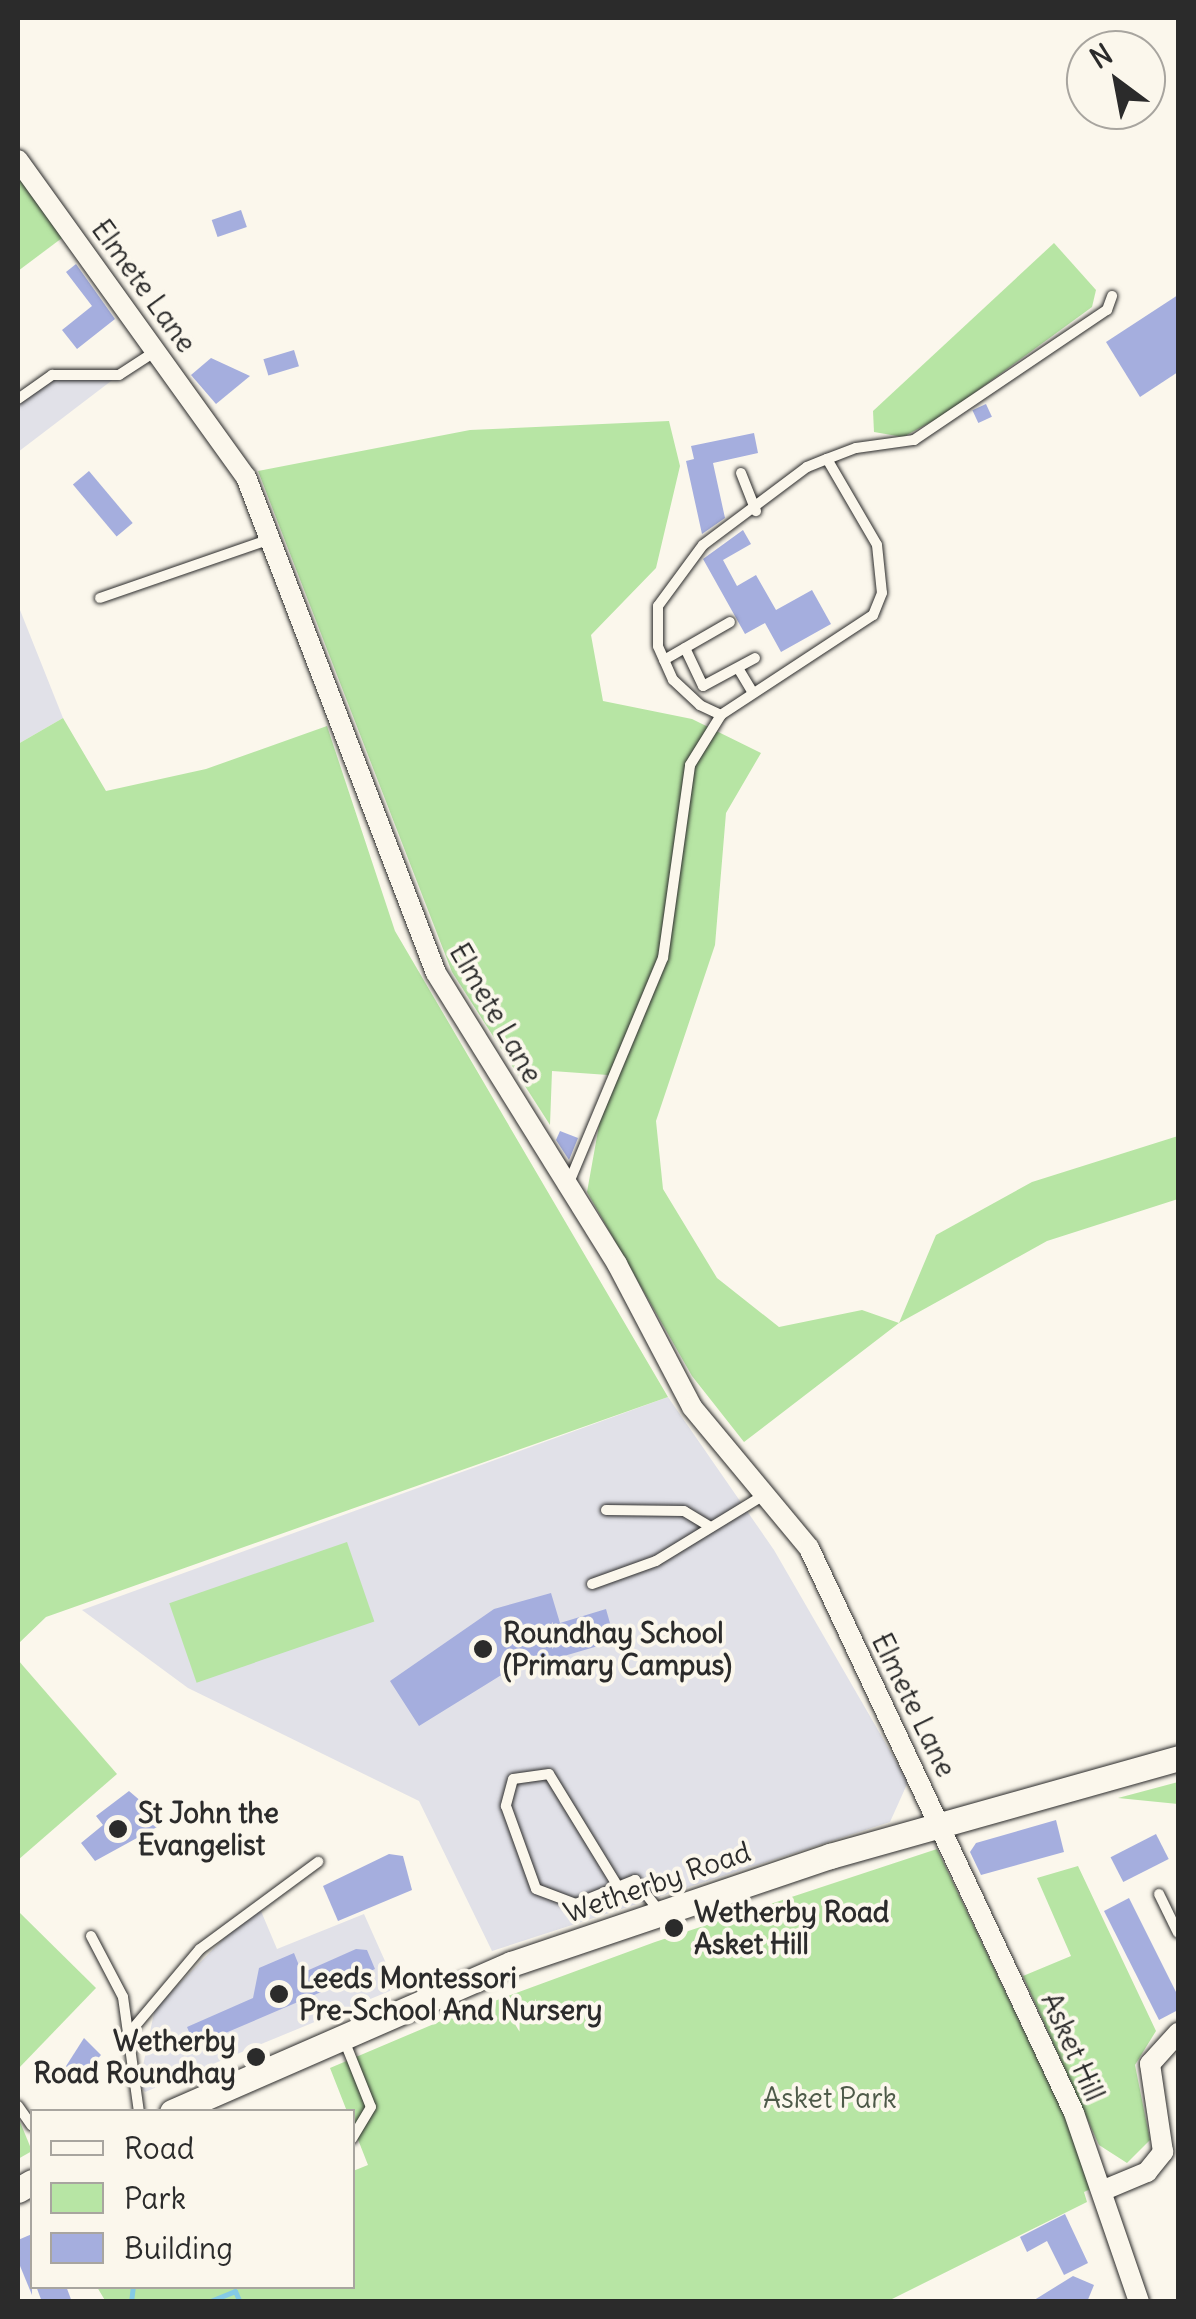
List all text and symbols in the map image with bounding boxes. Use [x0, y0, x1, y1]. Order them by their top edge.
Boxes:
north arrow [1066, 30, 1166, 130]
text: N [1083, 36, 1119, 77]
street label: Elmete Lane [85, 213, 203, 359]
street label: Elmete Lane [443, 937, 549, 1089]
place label: Roundhay School (Primary Campus) [503, 1616, 732, 1682]
street label: Elmete Lane [865, 1628, 963, 1782]
marker: Roundhay School (Primary Campus) [472, 1638, 494, 1660]
place label: St John the Evangelist [138, 1796, 279, 1862]
marker: St John the Evangelist [107, 1818, 129, 1840]
street label: Wetherby Road [559, 1834, 755, 1930]
place label: Wetherby Road Asket Hill [694, 1895, 889, 1961]
marker: Wetherby Road Asket Hill [663, 1917, 685, 1939]
place label: Leeds Montessori Pre-School And Nursery [299, 1961, 603, 2027]
marker: Leeds Montessori Pre-School And Nursery [268, 1983, 290, 2005]
street label: Asket Hill [1034, 1988, 1112, 2106]
place label: Wetherby Road Roundhay [33, 2024, 236, 2090]
marker: Wetherby Road Roundhay [245, 2046, 267, 2068]
park label: Asket Park [763, 2081, 897, 2115]
legend [30, 2109, 355, 2289]
text: Road [124, 2129, 194, 2167]
text: Park [124, 2179, 186, 2217]
text: Building [124, 2229, 233, 2267]

